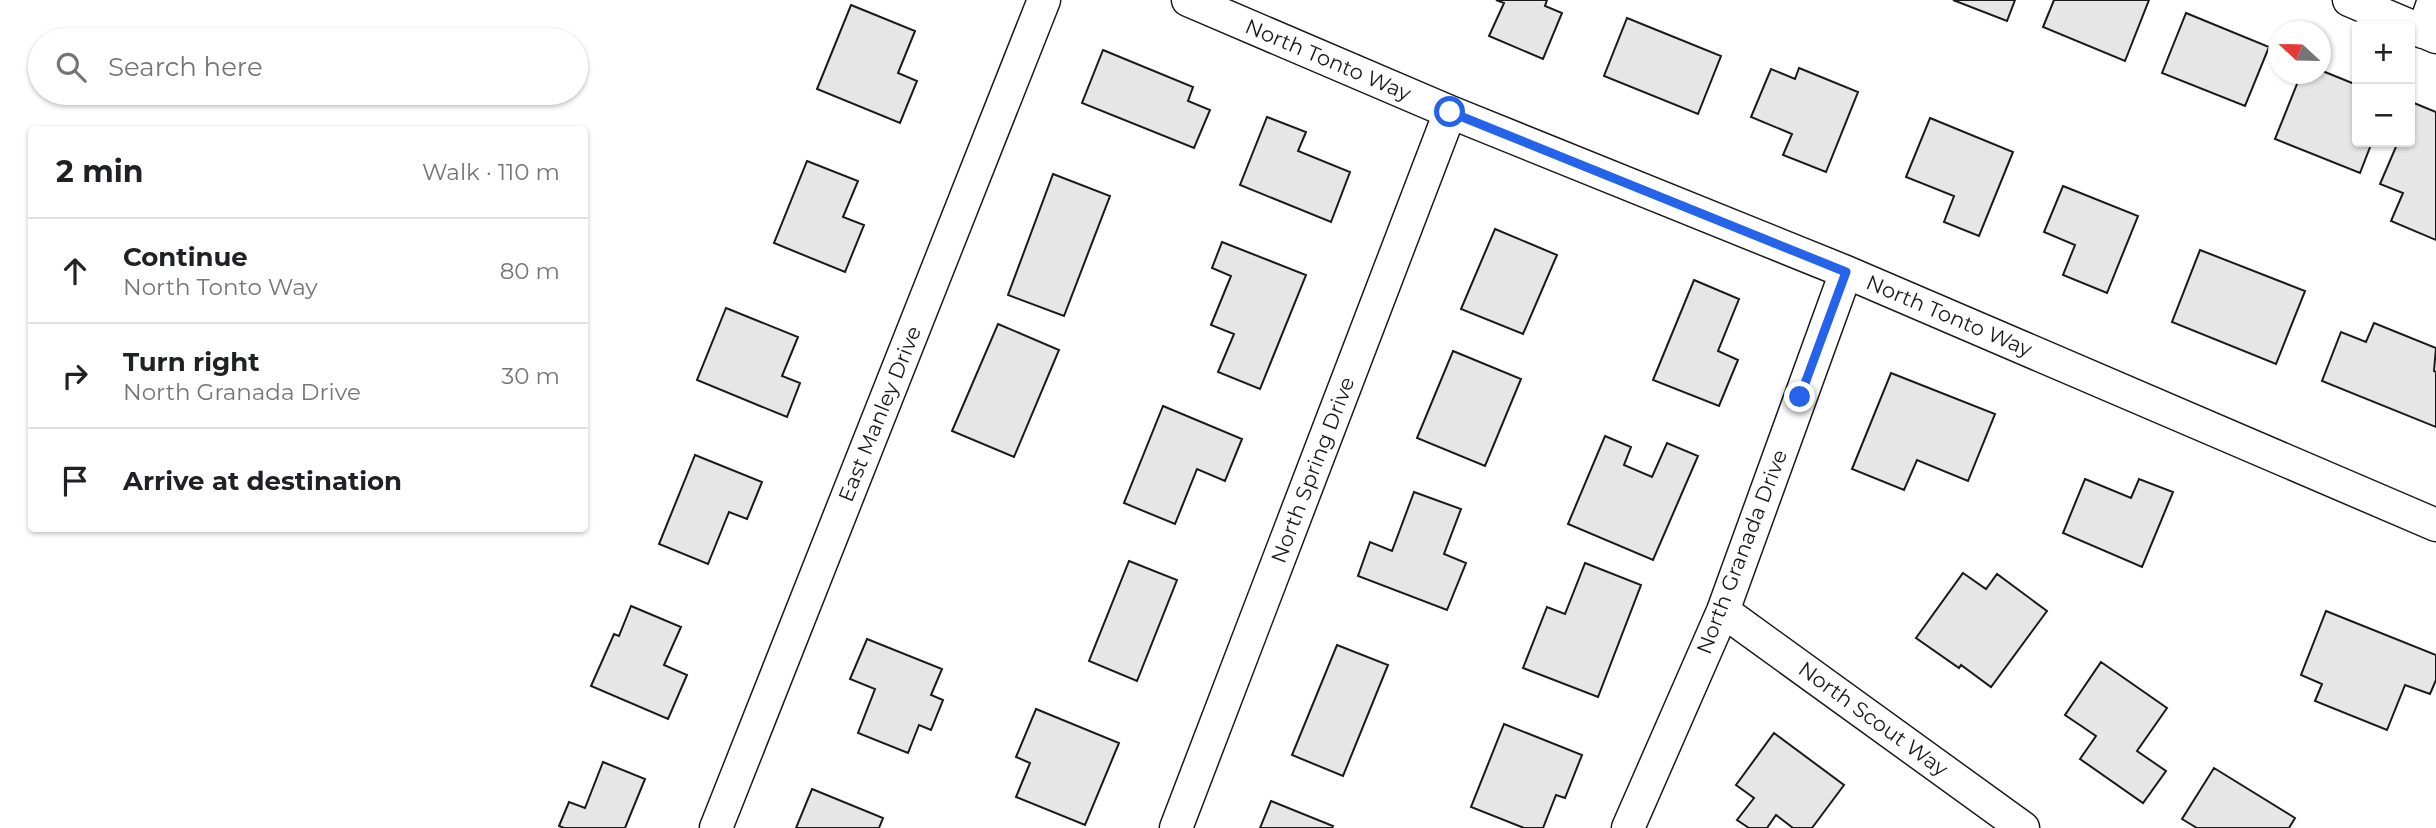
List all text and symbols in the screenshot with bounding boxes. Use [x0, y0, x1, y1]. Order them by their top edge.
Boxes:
street label: North Tonto Way [1241, 13, 1415, 106]
north arrow [2268, 21, 2331, 84]
map controls [2352, 21, 2415, 147]
button: + [2352, 21, 2415, 84]
search box [28, 28, 588, 105]
icon: search [52, 48, 90, 86]
text: Search here [108, 51, 263, 83]
button: − [2352, 84, 2415, 147]
route start [1434, 96, 1465, 127]
text: 2 min [56, 153, 143, 190]
text: Walk · 110 m [422, 158, 560, 186]
text: Continue [123, 241, 248, 273]
icon: ahead [56, 252, 94, 290]
text: 80 m [500, 257, 560, 285]
street label: North Tonto Way [1862, 269, 2036, 362]
text: North Tonto Way [123, 273, 318, 301]
street label: East Manley Drive [833, 322, 926, 505]
text: Turn right [123, 346, 259, 378]
icon: right [56, 357, 94, 395]
text: 30 m [501, 362, 560, 390]
street label: North Spring Drive [1265, 373, 1360, 566]
text: North Granada Drive [123, 378, 361, 406]
route end [1784, 381, 1815, 412]
street label: North Granada Drive [1691, 446, 1792, 658]
icon: arrive [56, 462, 94, 500]
text: Arrive at destination [123, 465, 402, 497]
street label: North Scout Way [1794, 656, 1953, 782]

